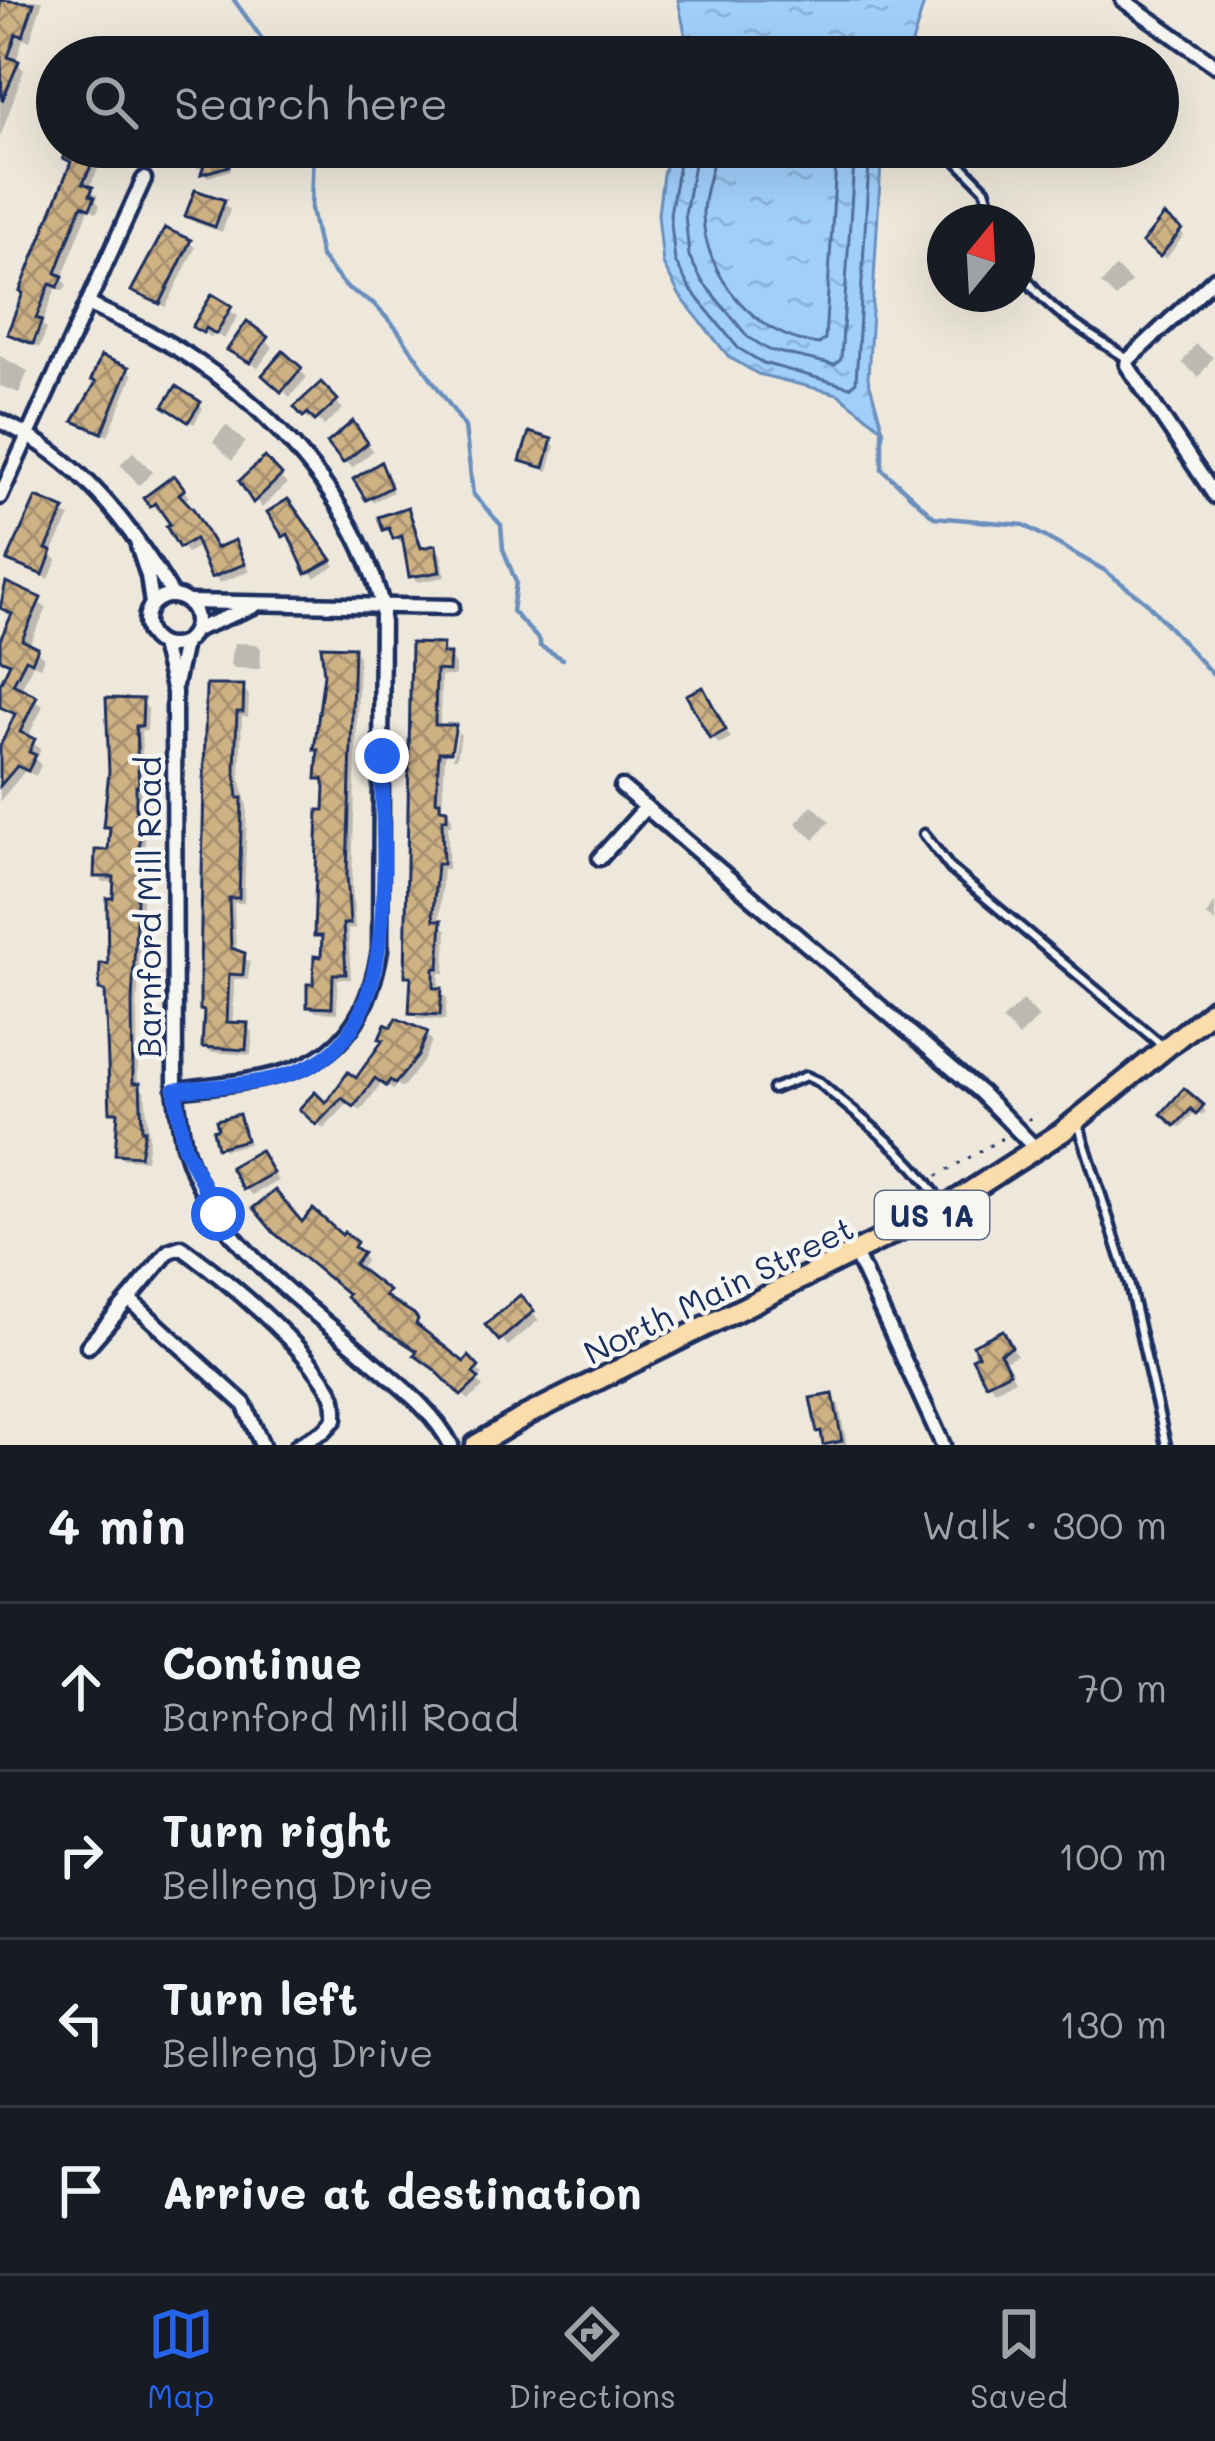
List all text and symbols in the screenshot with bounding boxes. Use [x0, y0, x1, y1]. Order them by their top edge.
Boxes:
search box [36, 36, 1179, 168]
icon: search [78, 69, 144, 135]
text: Search here [174, 73, 448, 131]
north arrow [927, 204, 1035, 312]
route end [355, 729, 409, 783]
street label: Barnford Mill Road [126, 756, 169, 1058]
route start [191, 1187, 245, 1241]
road number: US 1A [875, 1191, 989, 1239]
street label: North Main Street [576, 1205, 860, 1373]
text: 4 min [48, 1490, 186, 1557]
text: Walk · 300 m [921, 1498, 1167, 1549]
text: Continue [162, 1632, 362, 1690]
icon: ahead [48, 1654, 114, 1720]
text: 70 m [1078, 1661, 1167, 1712]
text: Barnford Mill Road [162, 1690, 519, 1741]
text: Turn right [162, 1800, 391, 1858]
icon: right [48, 1822, 114, 1888]
text: 100 m [1058, 1829, 1167, 1880]
text: Bellreng Drive [162, 1858, 433, 1909]
text: Turn left [162, 1968, 358, 2026]
icon: left [48, 1990, 114, 2056]
text: 130 m [1059, 1997, 1167, 2048]
text: Bellreng Drive [162, 2026, 433, 2077]
icon: arrive [48, 2158, 114, 2224]
text: Arrive at destination [162, 2162, 642, 2220]
tab: Map [147, 2301, 214, 2416]
tab: Directions [508, 2301, 676, 2416]
tab: Saved [970, 2301, 1068, 2416]

